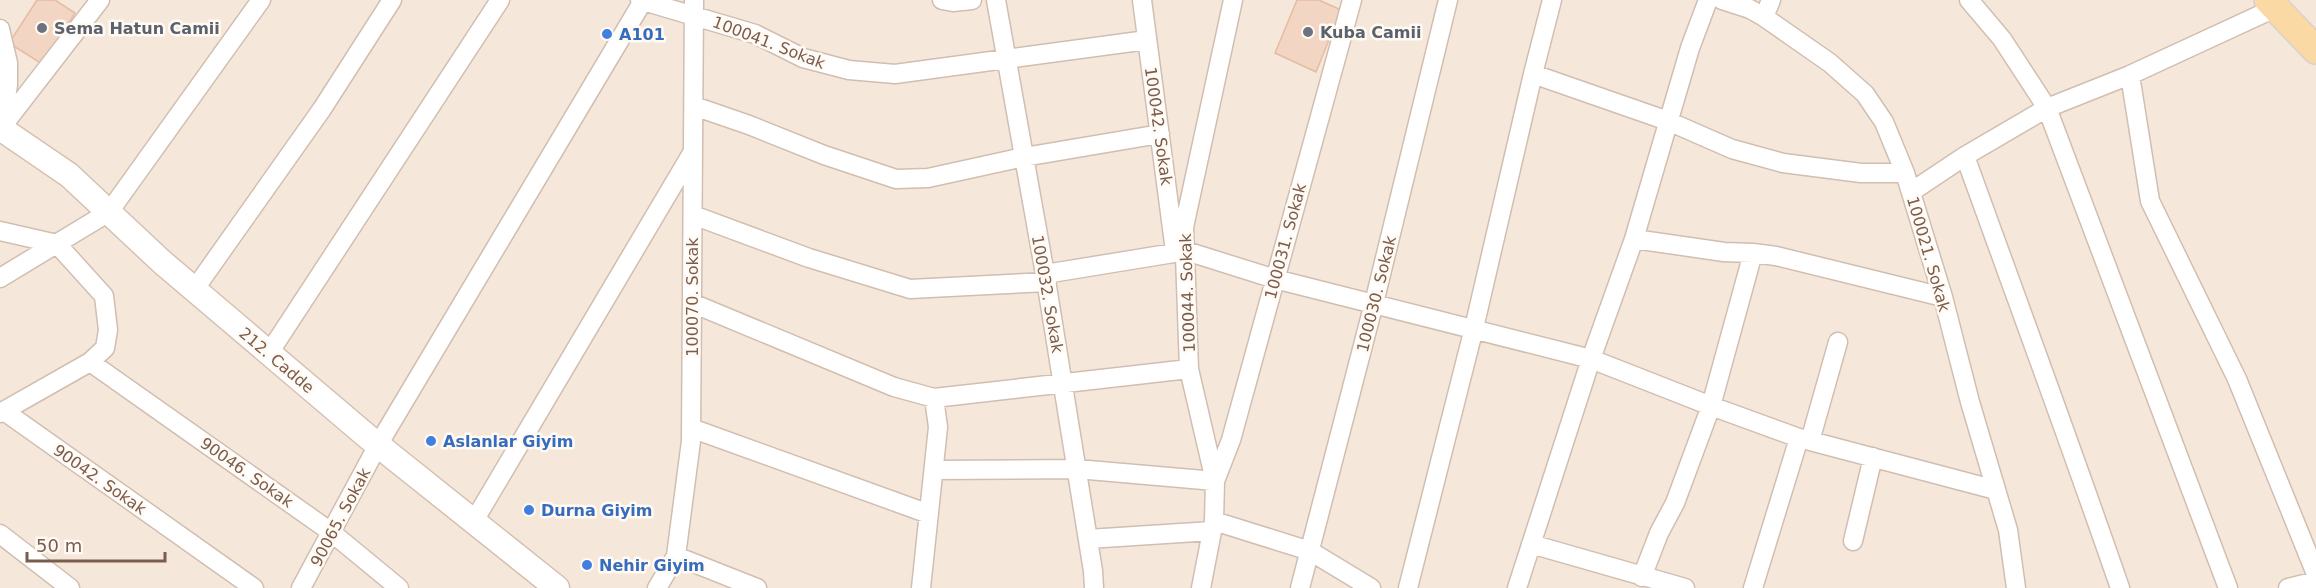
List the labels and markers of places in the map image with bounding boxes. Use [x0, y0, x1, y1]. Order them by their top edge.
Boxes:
place label: Sema Hatun Camii [54, 19, 220, 38]
marker: Sema Hatun Camii [35, 21, 49, 35]
place label: Kuba Camii [1320, 23, 1422, 42]
place label: A101 [619, 25, 665, 44]
marker: Kuba Camii [1301, 25, 1315, 39]
marker: A101 [600, 27, 614, 41]
place label: Aslanlar Giyim [443, 432, 574, 451]
marker: Aslanlar Giyim [424, 434, 438, 448]
place label: Durna Giyim [541, 501, 653, 520]
marker: Durna Giyim [522, 503, 536, 517]
place label: Nehir Giyim [599, 556, 705, 575]
marker: Nehir Giyim [580, 558, 594, 572]

